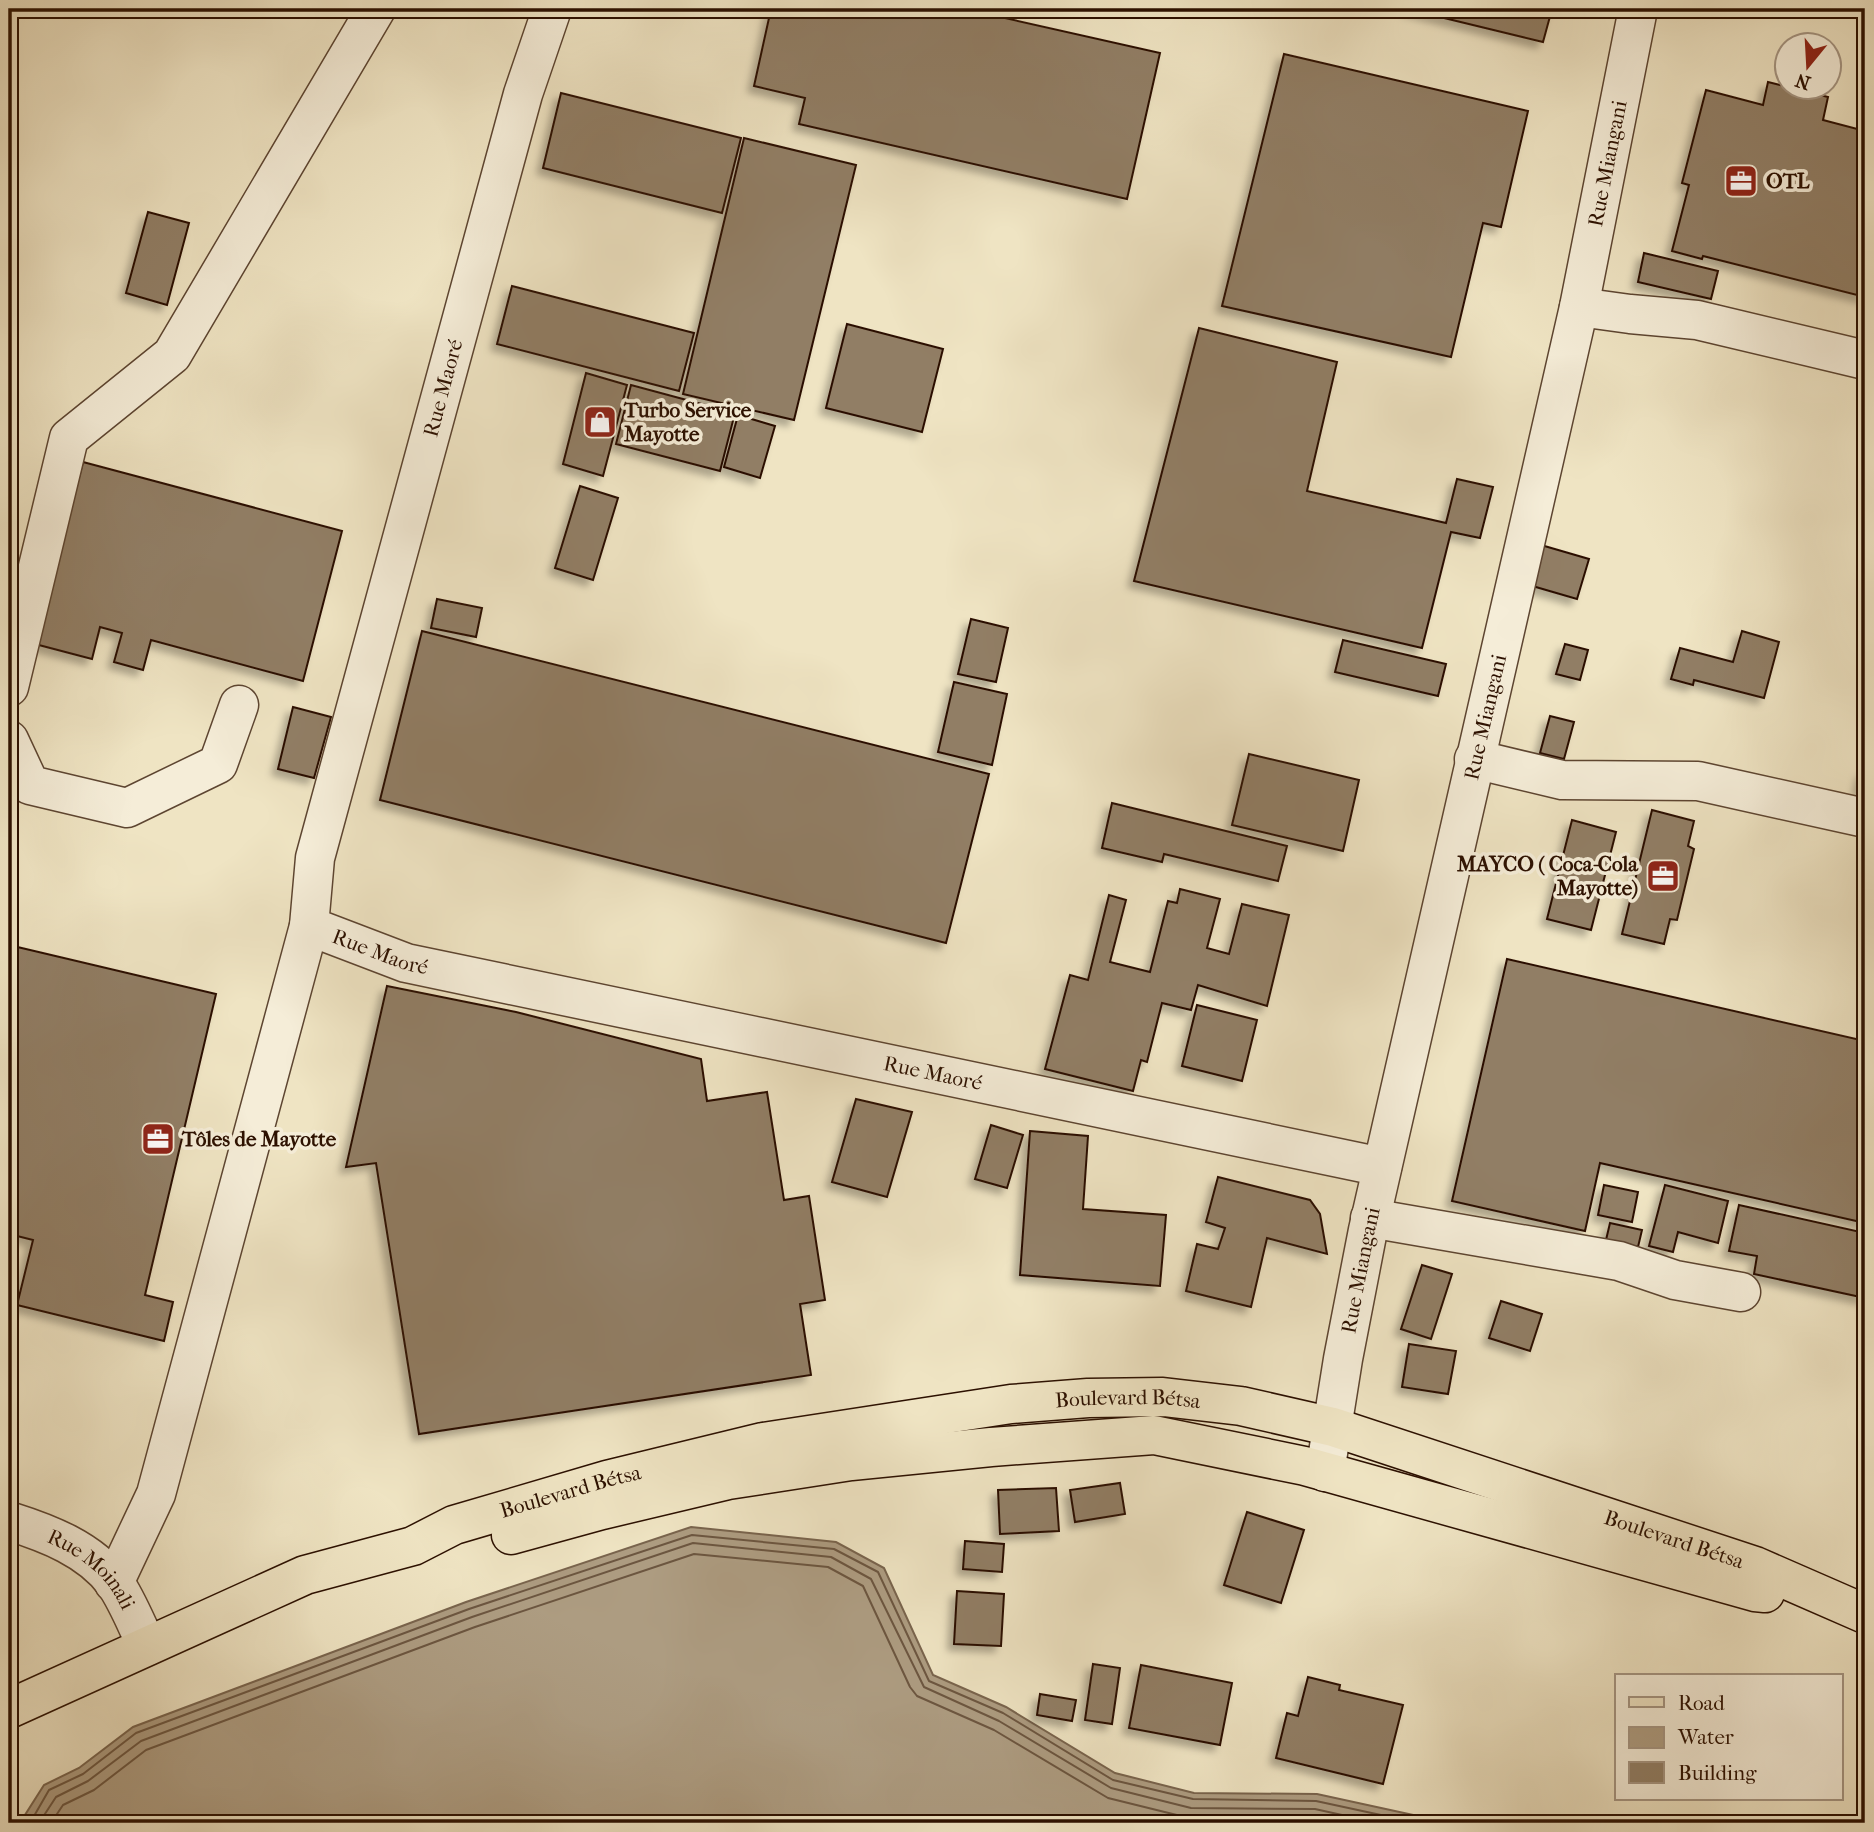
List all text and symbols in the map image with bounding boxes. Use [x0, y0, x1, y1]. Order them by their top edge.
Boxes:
north arrow [1772, 32, 1842, 102]
text: N [1792, 68, 1813, 94]
street label: Rue Miangani [1583, 98, 1632, 229]
office icon: OTL [1722, 162, 1760, 200]
place label: OTL [1766, 169, 1810, 193]
street label: Rue Maoré [418, 336, 468, 440]
place label: Turbo Service Mayotte [623, 398, 752, 446]
shop icon: Turbo Service Mayotte [581, 403, 619, 441]
street label: Rue Miangani [1459, 652, 1511, 782]
place label: MAYCO ( Coca-Cola Mayotte) [1456, 852, 1639, 900]
office icon: MAYCO ( Coca-Cola Mayotte) [1644, 857, 1682, 895]
street label: Rue Maoré [329, 924, 430, 979]
street label: Rue Maoré [881, 1051, 984, 1095]
office icon: Tôles de Mayotte [139, 1120, 177, 1158]
place label: Tôles de Mayotte [181, 1127, 337, 1151]
street label: Rue Miangani [1336, 1205, 1385, 1335]
street label: Boulevard Bétsa [1054, 1385, 1202, 1413]
street label: Boulevard Bétsa [497, 1460, 644, 1523]
street label: Boulevard Bétsa [1601, 1505, 1747, 1574]
street label: Rue Moinali [44, 1524, 140, 1613]
legend [1615, 1674, 1842, 1800]
text: Road [1678, 1691, 1725, 1715]
text: Water [1677, 1725, 1734, 1749]
text: Building [1678, 1761, 1757, 1785]

